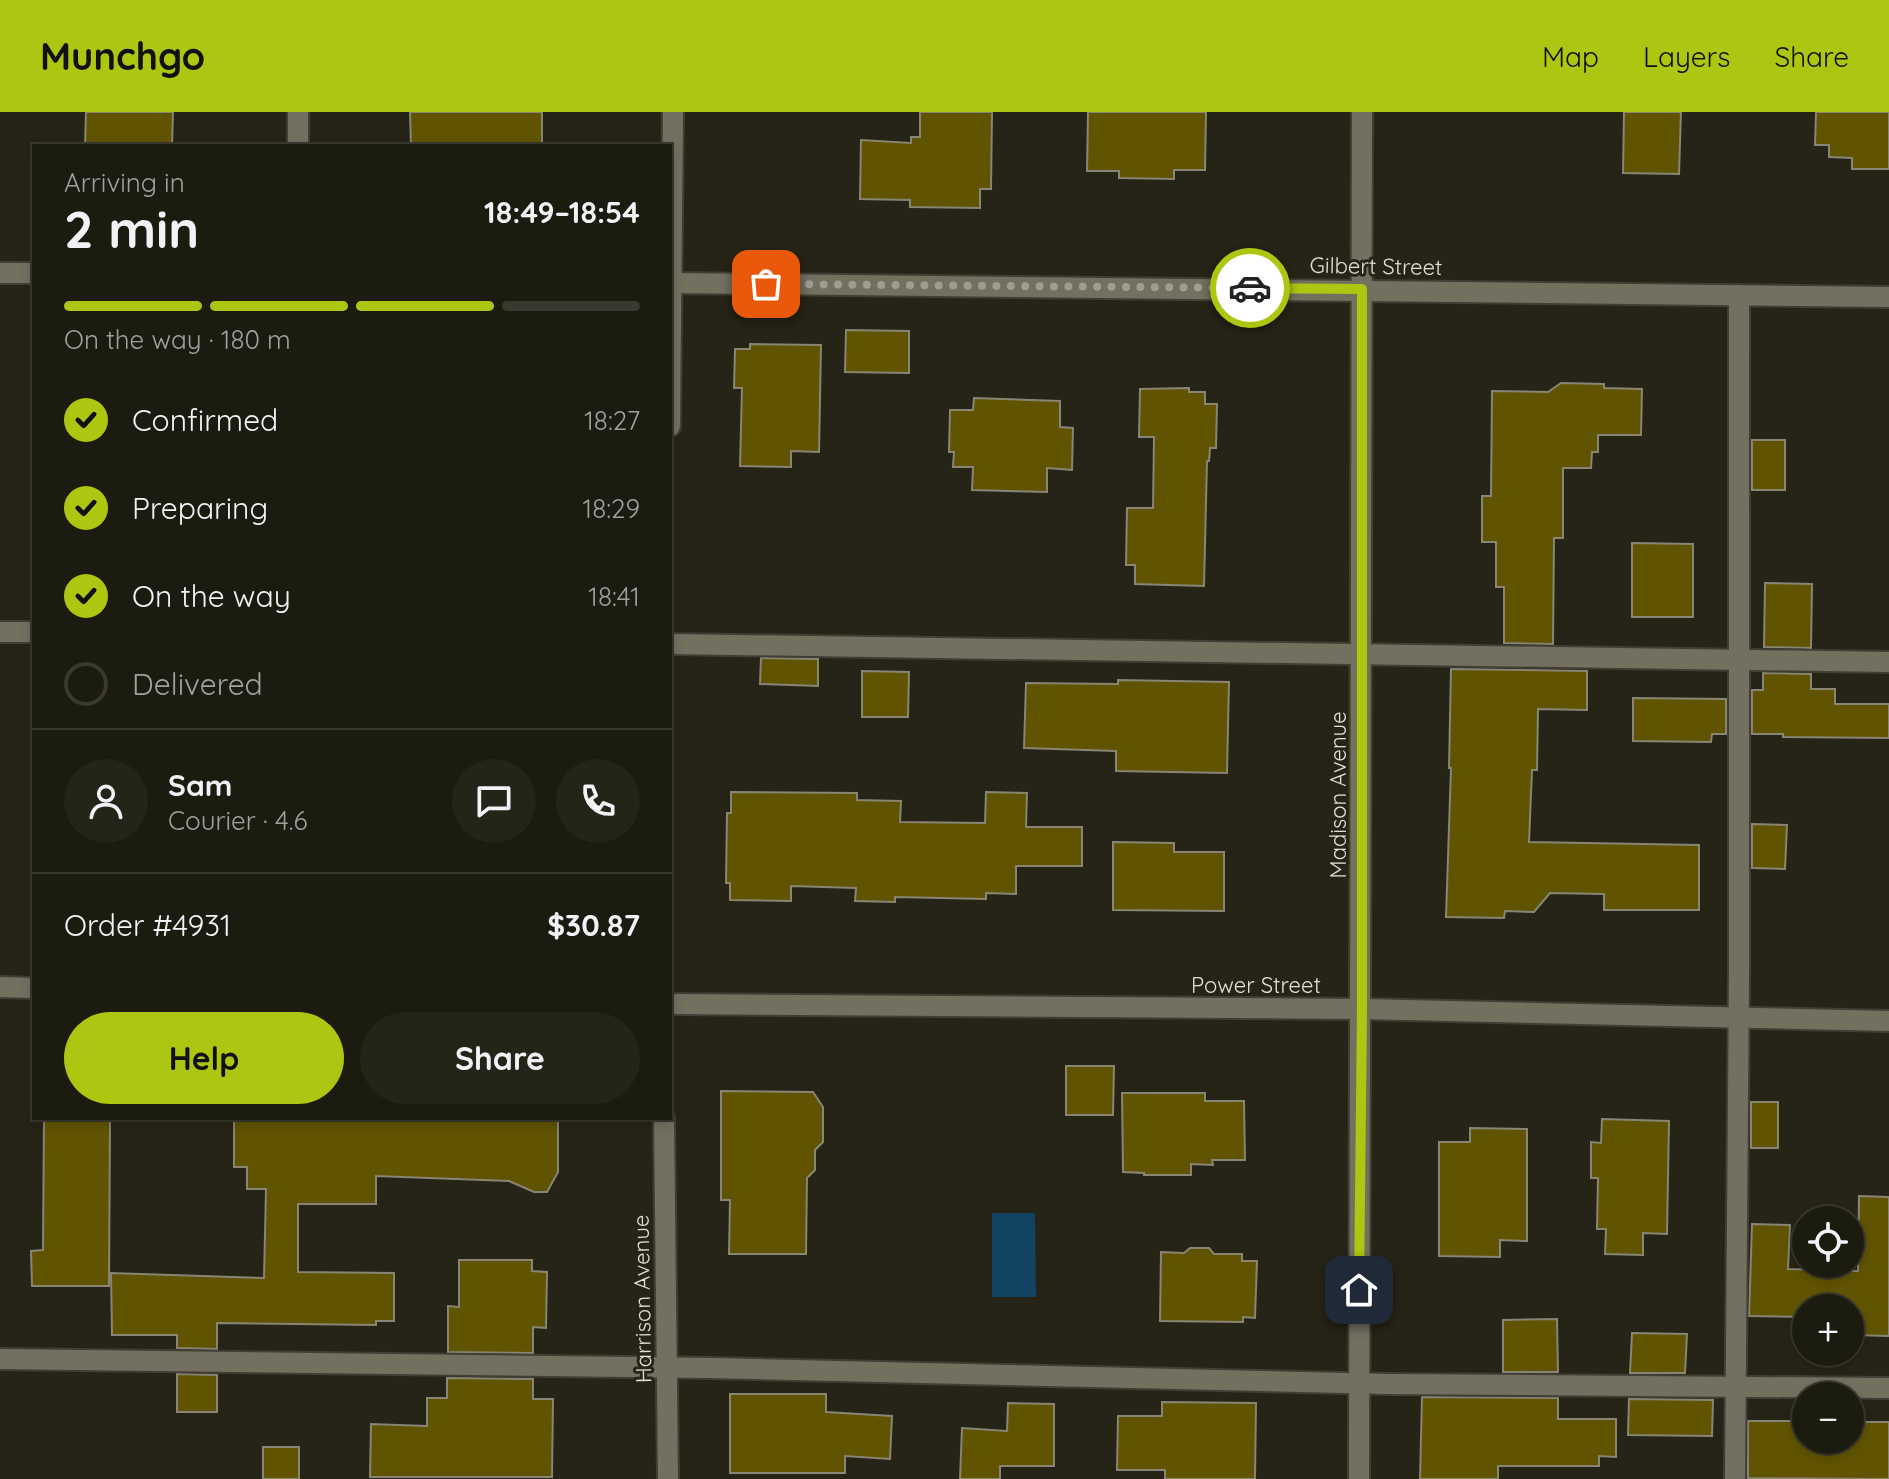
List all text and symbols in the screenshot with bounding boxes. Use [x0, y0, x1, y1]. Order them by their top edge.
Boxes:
text: Munchgo [40, 32, 205, 80]
text: Map [1542, 39, 1599, 74]
text: Layers [1643, 39, 1730, 74]
text: Share [1774, 39, 1849, 74]
text: Arriving in [64, 166, 185, 199]
text: 18:49–18:54 [484, 193, 640, 231]
text: 2 min [64, 196, 199, 261]
courier [1210, 248, 1290, 328]
pin [732, 250, 800, 318]
street label: Gilbert Street [1309, 251, 1443, 281]
icon: bag [744, 262, 788, 306]
icon: car [1228, 266, 1272, 310]
text: On the way · 180 m [64, 323, 291, 356]
icon: check [64, 398, 108, 442]
text: Confirmed [132, 401, 278, 439]
text: 18:27 [584, 404, 640, 437]
icon: check [64, 486, 108, 530]
text: Preparing [132, 489, 268, 527]
text: 18:29 [583, 492, 640, 525]
icon: check [64, 574, 108, 618]
text: On the way [132, 577, 291, 615]
text: 18:41 [588, 580, 640, 613]
text: Delivered [132, 665, 263, 703]
street label: Madison Avenue [1324, 711, 1352, 879]
button: person [64, 759, 148, 843]
button: chat [452, 759, 536, 843]
button: phone [556, 759, 640, 843]
text: Sam [168, 766, 232, 804]
text: Courier · 4.6 [168, 804, 307, 837]
text: Order #4931 [64, 906, 231, 944]
text: $30.87 [547, 906, 640, 944]
street label: Power Street [1191, 971, 1321, 999]
button: Help [64, 1012, 344, 1104]
button: Share [360, 1012, 640, 1104]
map controls [1792, 1206, 1864, 1454]
button: locate [1792, 1206, 1864, 1278]
street label: Harrison Avenue [627, 1215, 657, 1383]
pin [1325, 1256, 1393, 1324]
icon: home [1337, 1268, 1381, 1312]
button: + [1792, 1294, 1864, 1366]
button: − [1792, 1382, 1864, 1454]

